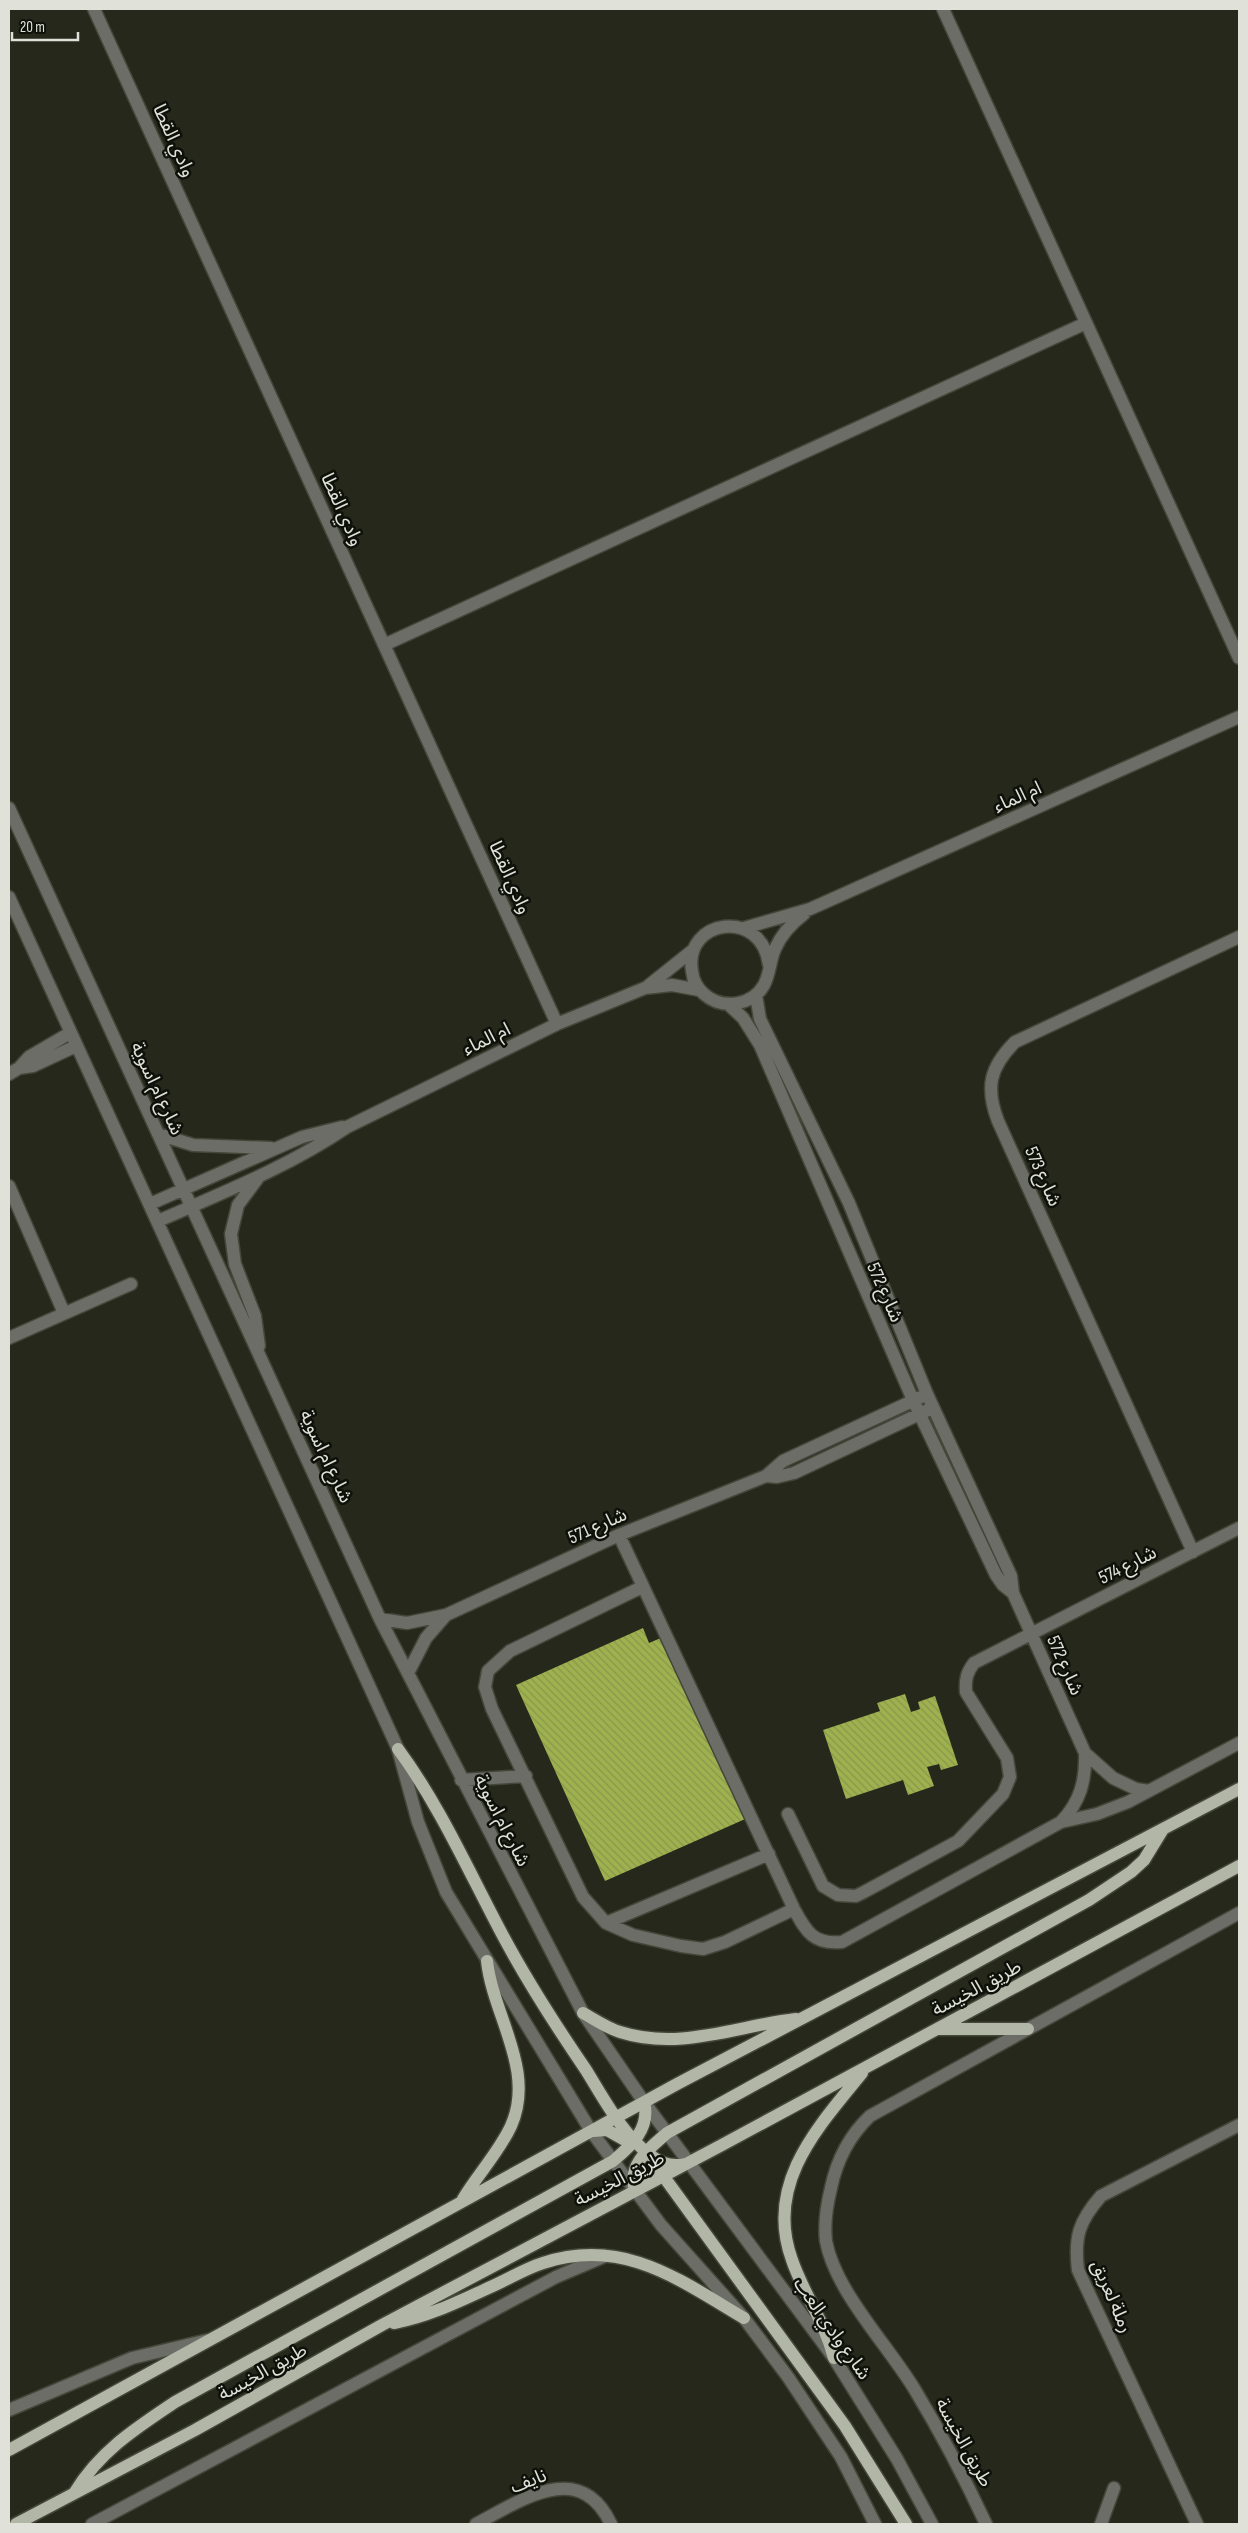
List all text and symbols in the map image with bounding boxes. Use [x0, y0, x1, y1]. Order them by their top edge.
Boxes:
scale bar [12, 10, 79, 42]
text: 20 m [20, 18, 45, 37]
street label: وادي القطا [145, 101, 200, 182]
street label: وادي القطا [313, 470, 368, 551]
street label: ام الماء [990, 777, 1046, 820]
street label: وادي القطا [481, 838, 536, 919]
street label: ام الماء [459, 1018, 515, 1063]
street label: شارع ام اسوية [123, 1038, 188, 1140]
street label: شارع 573 [1018, 1143, 1066, 1211]
street label: شارع 572 [860, 1259, 908, 1326]
street label: شارع ام اسوية [292, 1406, 357, 1508]
street label: شارع 571 [565, 1503, 631, 1550]
street label: شارع 574 [1095, 1541, 1161, 1591]
street label: شارع 572 [1040, 1632, 1088, 1699]
street label: شارع ام اسوية [467, 1771, 535, 1871]
street label: طريق الخيسة [928, 1955, 1025, 2021]
street label: طريق الخيسة [571, 2147, 669, 2212]
street label: رملة لعريق [1086, 2257, 1137, 2337]
street label: شارع وادي العب [786, 2273, 876, 2386]
street label: طريق الخيسة [214, 2338, 311, 2406]
street label: طريق الخيسة [930, 2394, 998, 2491]
street label: نايف [507, 2464, 550, 2499]

